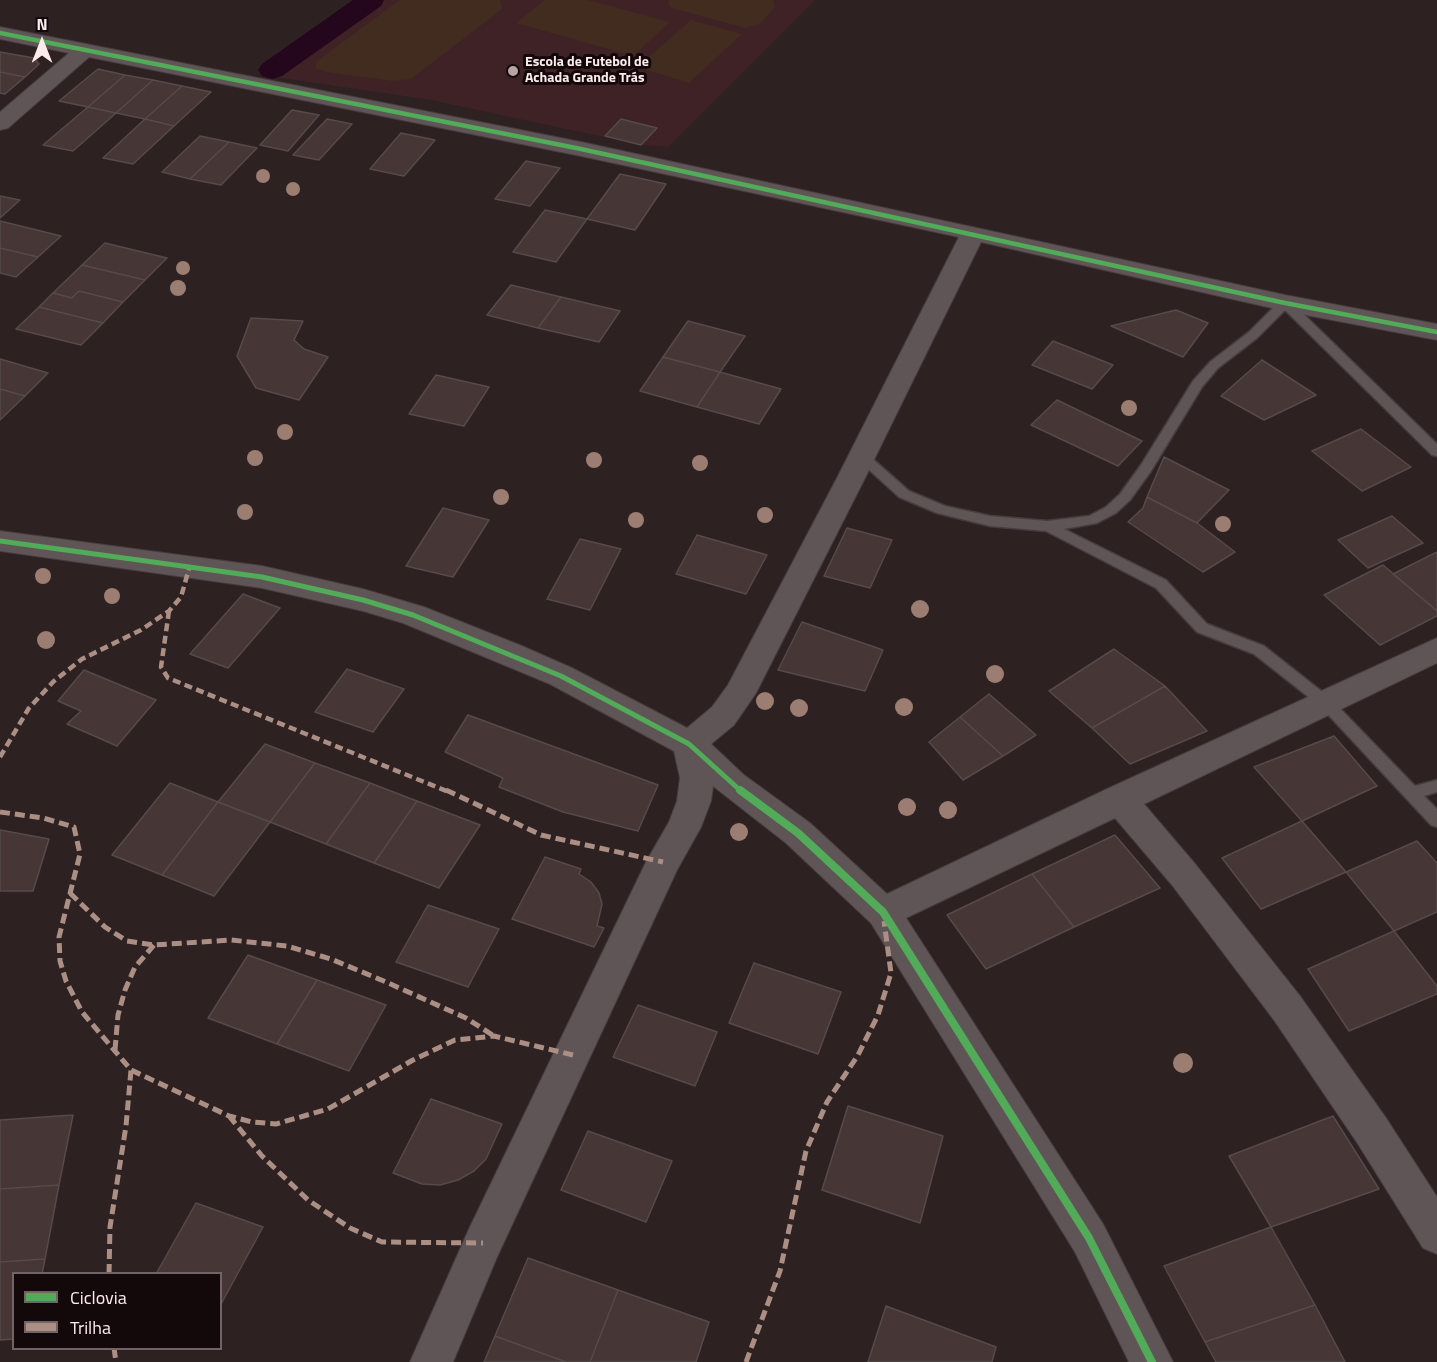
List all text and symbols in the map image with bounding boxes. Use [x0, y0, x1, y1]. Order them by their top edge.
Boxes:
north arrow [12, 12, 72, 72]
text: N [36, 12, 48, 36]
place label: Escola de Futebol de Achada Grande Trás [525, 55, 649, 88]
marker: Escola de Futebol de Achada Grande Trás [506, 64, 520, 78]
legend [12, 1272, 222, 1350]
text: Ciclovia [70, 1284, 127, 1311]
text: Trilha [70, 1314, 111, 1341]

